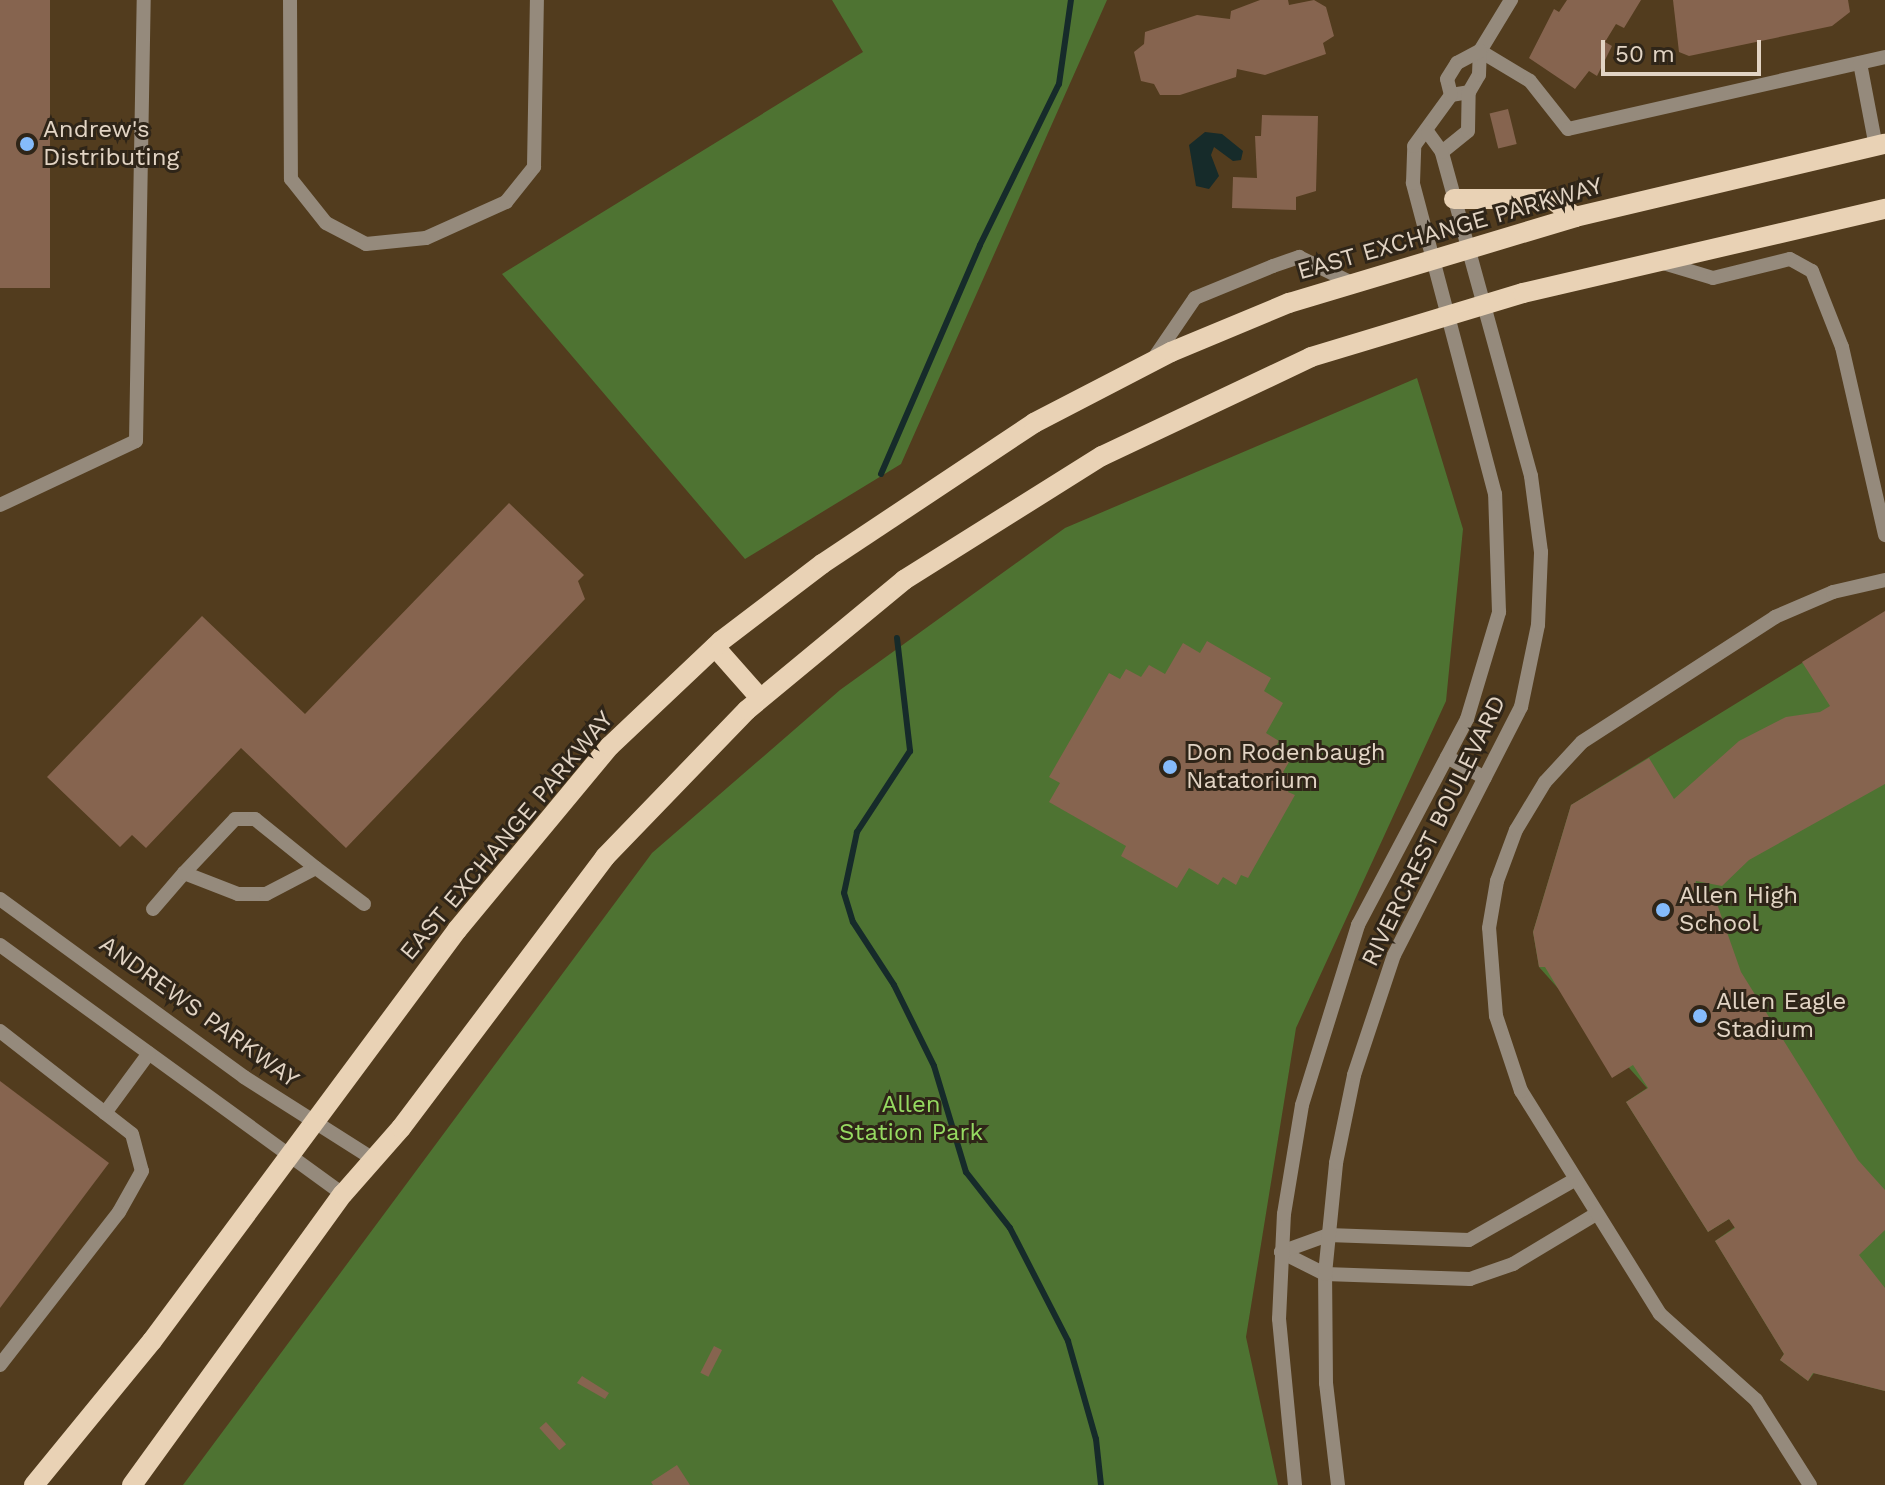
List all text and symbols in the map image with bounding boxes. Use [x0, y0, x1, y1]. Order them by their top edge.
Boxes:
scale bar [1605, 24, 1765, 74]
text: 50 m [1615, 40, 1675, 68]
place label: Andrew's Distributing [43, 116, 179, 172]
marker: Andrew's Distributing [18, 135, 36, 153]
street label: EAST EXCHANGE PARKWAY [1294, 171, 1606, 287]
street label: RIVERCREST BOULEVARD [1356, 691, 1512, 971]
street label: EAST EXCHANGE PARKWAY [394, 705, 620, 967]
place label: Don Rodenbaugh Natatorium [1186, 739, 1386, 795]
marker: Don Rodenbaugh Natatorium [1161, 758, 1179, 776]
place label: Allen High School [1679, 882, 1798, 938]
marker: Allen High School [1654, 901, 1672, 919]
street label: ANDREWS PARKWAY [94, 930, 304, 1094]
place label: Allen Eagle Stadium [1716, 988, 1846, 1044]
marker: Allen Eagle Stadium [1691, 1007, 1709, 1025]
park label: Allen Station Park [839, 1091, 983, 1147]

